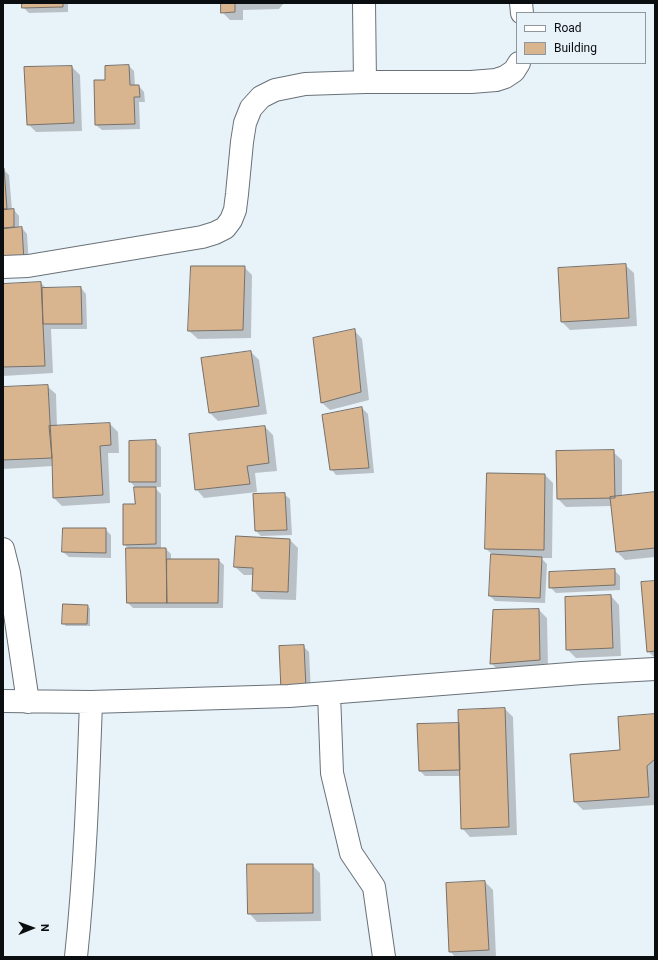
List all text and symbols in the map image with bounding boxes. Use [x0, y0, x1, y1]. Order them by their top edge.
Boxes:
legend [516, 12, 646, 64]
text: Road [554, 21, 582, 35]
text: Building [554, 41, 597, 55]
north arrow [12, 908, 52, 948]
text: N [38, 924, 51, 932]

